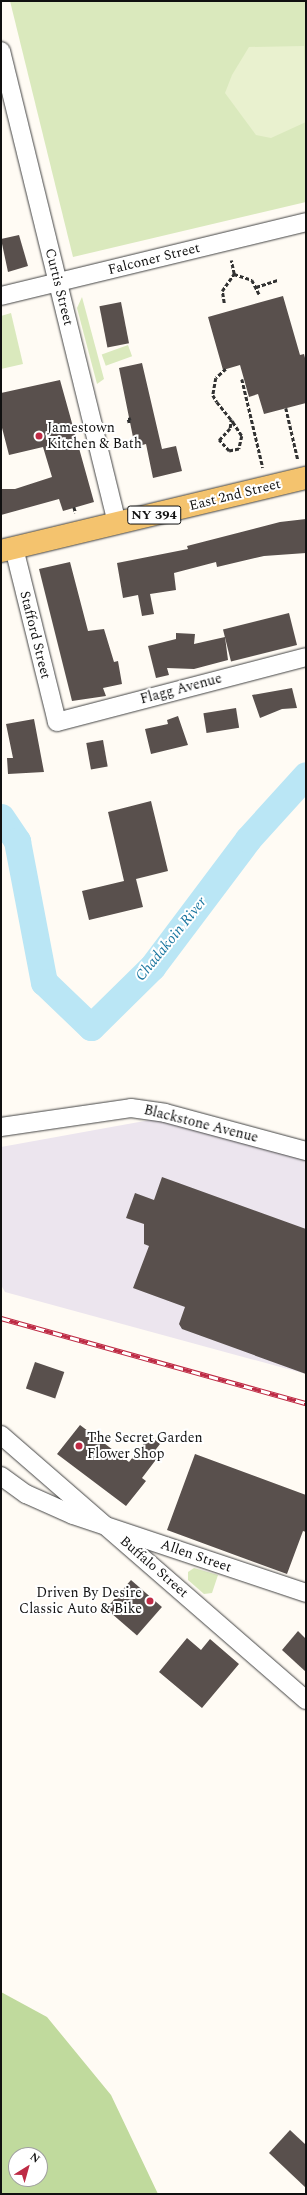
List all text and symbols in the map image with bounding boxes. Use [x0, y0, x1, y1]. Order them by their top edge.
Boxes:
street label: Falconer Street [106, 239, 202, 279]
street label: Curtis Street [41, 247, 77, 327]
place label: Jamestown Kitchen & Bath [47, 420, 142, 452]
marker: Jamestown Kitchen & Bath [34, 431, 44, 441]
street label: East 2nd Street [188, 476, 282, 514]
road number: NY 394 [127, 504, 181, 526]
street label: Stafford Street [16, 589, 54, 681]
street label: Flagg Avenue [138, 670, 224, 708]
water label: Chadakoin River [132, 893, 210, 985]
street label: Blackstone Avenue [142, 1102, 260, 1146]
place label: The Secret Garden Flower Shop [87, 1430, 203, 1462]
marker: The Secret Garden Flower Shop [74, 1441, 84, 1451]
street label: Buffalo Street [116, 1533, 192, 1601]
street label: Allen Street [158, 1536, 234, 1576]
place label: Driven By Desire Classic Auto & Bike [19, 1585, 142, 1618]
marker: Driven By Desire Classic Auto & Bike [145, 1596, 155, 1606]
north arrow [8, 2147, 48, 2187]
text: N [26, 2148, 44, 2167]

